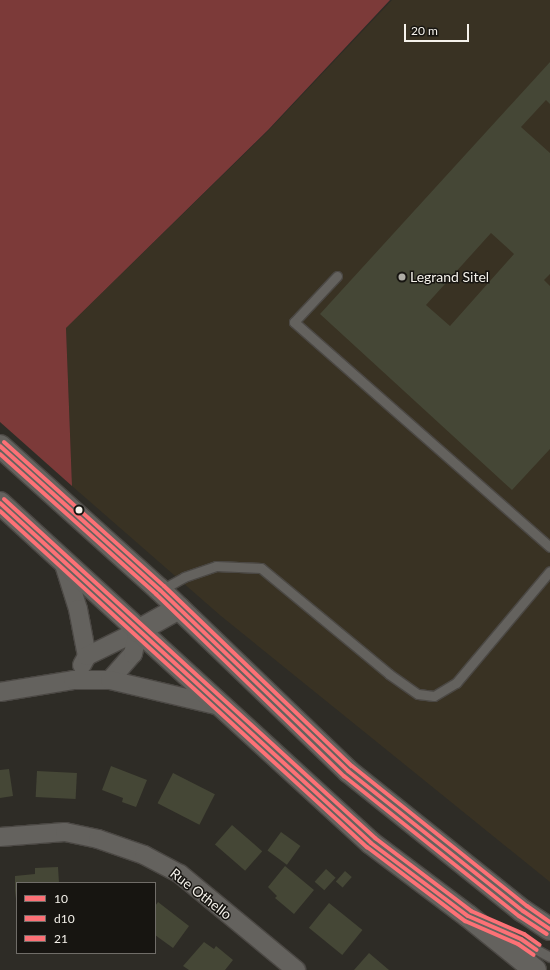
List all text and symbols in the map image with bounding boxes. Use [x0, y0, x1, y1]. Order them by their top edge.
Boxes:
scale bar [406, 16, 471, 42]
text: 20 m [411, 23, 438, 38]
place label: Legrand Sitel [410, 269, 489, 285]
marker: Legrand Sitel [397, 272, 407, 282]
unlabelled marker [74, 505, 84, 515]
street label: Rue Othello [167, 865, 235, 923]
legend [16, 882, 156, 954]
text: 10 [54, 891, 68, 906]
text: d10 [54, 911, 75, 926]
text: 21 [54, 931, 68, 946]

